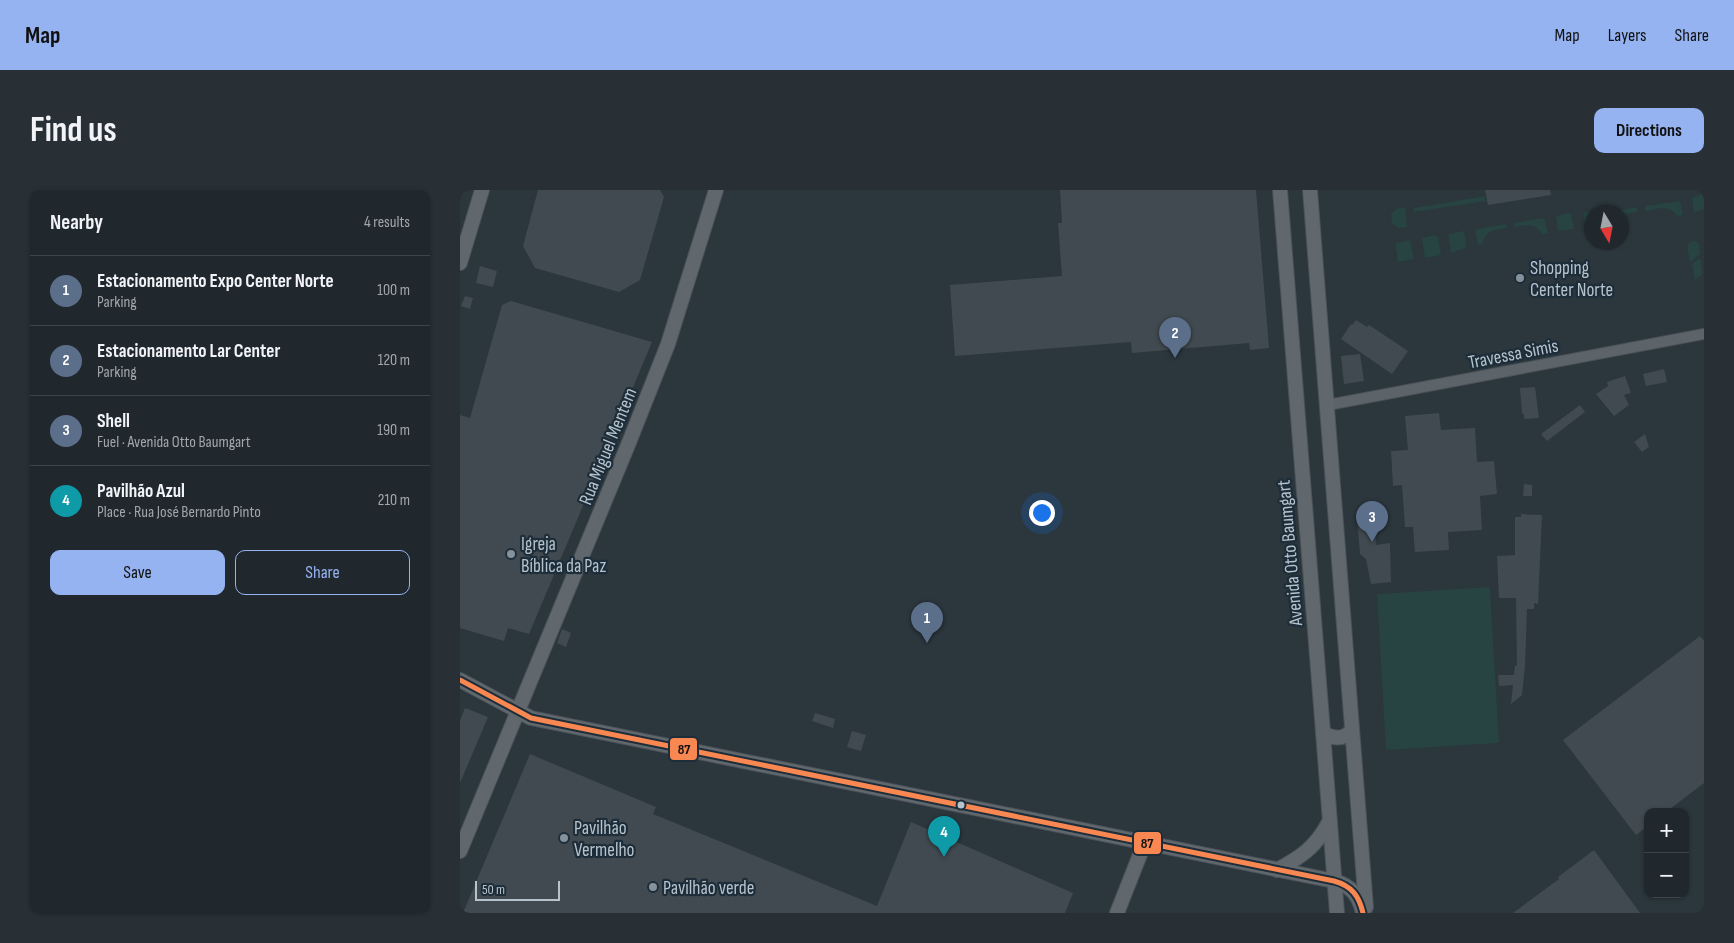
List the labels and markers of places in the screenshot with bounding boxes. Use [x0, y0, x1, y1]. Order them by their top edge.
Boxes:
place label: Shopping Center Norte [1530, 257, 1613, 302]
marker: Shopping Center Norte [1514, 272, 1526, 284]
pin: 2 [1159, 317, 1191, 358]
pin: 3 [1356, 501, 1388, 542]
place label: Igreja Bíblica da Paz [521, 533, 606, 578]
marker: Igreja Bíblica da Paz [505, 548, 517, 560]
pin: 1 [911, 602, 943, 643]
unlabelled marker [956, 800, 966, 810]
pin: 4 [928, 816, 960, 857]
place label: Pavilhão Vermelho [574, 817, 634, 862]
marker: Pavilhão Vermelho [558, 832, 570, 844]
place label: Pavilhão verde [663, 877, 754, 900]
marker: Pavilhão verde [647, 881, 659, 893]

